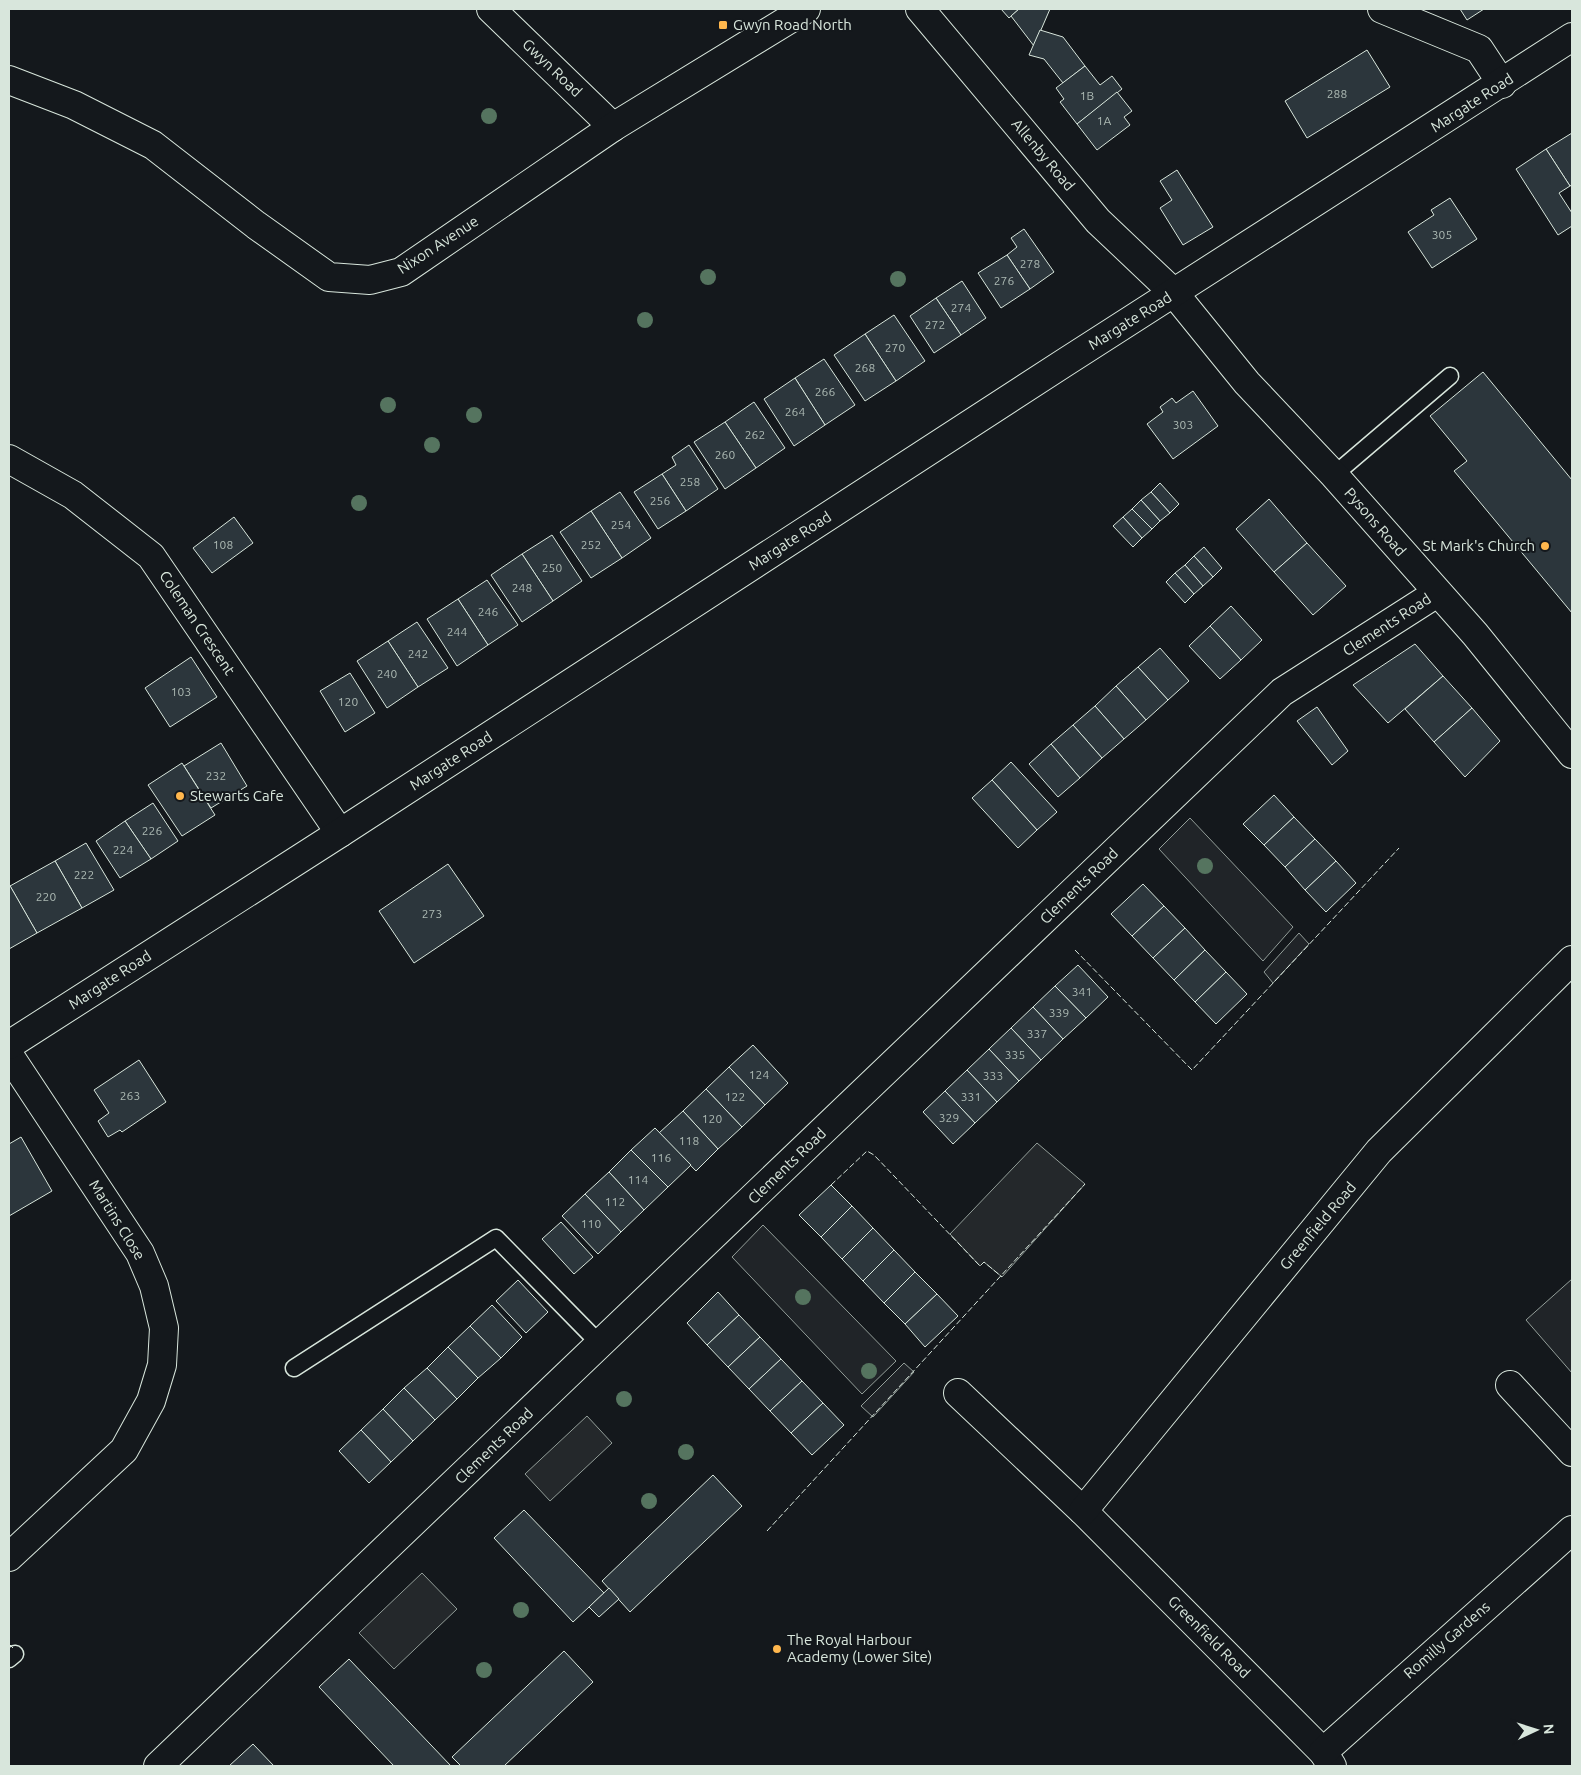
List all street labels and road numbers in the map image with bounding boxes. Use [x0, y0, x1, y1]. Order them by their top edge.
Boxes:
street label: Gwyn Road [519, 35, 585, 100]
street label: Margate Road [1427, 70, 1516, 136]
street label: Allenby Road [1008, 115, 1078, 194]
street label: Nixon Avenue [394, 212, 481, 277]
street label: Margate Road [1085, 288, 1174, 353]
street label: Pysons Road [1341, 484, 1410, 559]
street label: Margate Road [745, 508, 834, 574]
street label: Coleman Crescent [156, 567, 239, 678]
street label: Clements Road [1339, 590, 1434, 659]
street label: Margate Road [406, 728, 495, 794]
street label: Clements Road [1036, 844, 1121, 927]
street label: Margate Road [65, 947, 154, 1013]
street label: Clements Road [744, 1124, 829, 1207]
street label: Martins Close [86, 1177, 149, 1263]
street label: Greenfield Road [1276, 1178, 1359, 1273]
street label: Clements Road [451, 1404, 536, 1487]
street label: Greenfield Road [1165, 1592, 1254, 1681]
street label: Romilly Gardens [1400, 1598, 1493, 1682]

